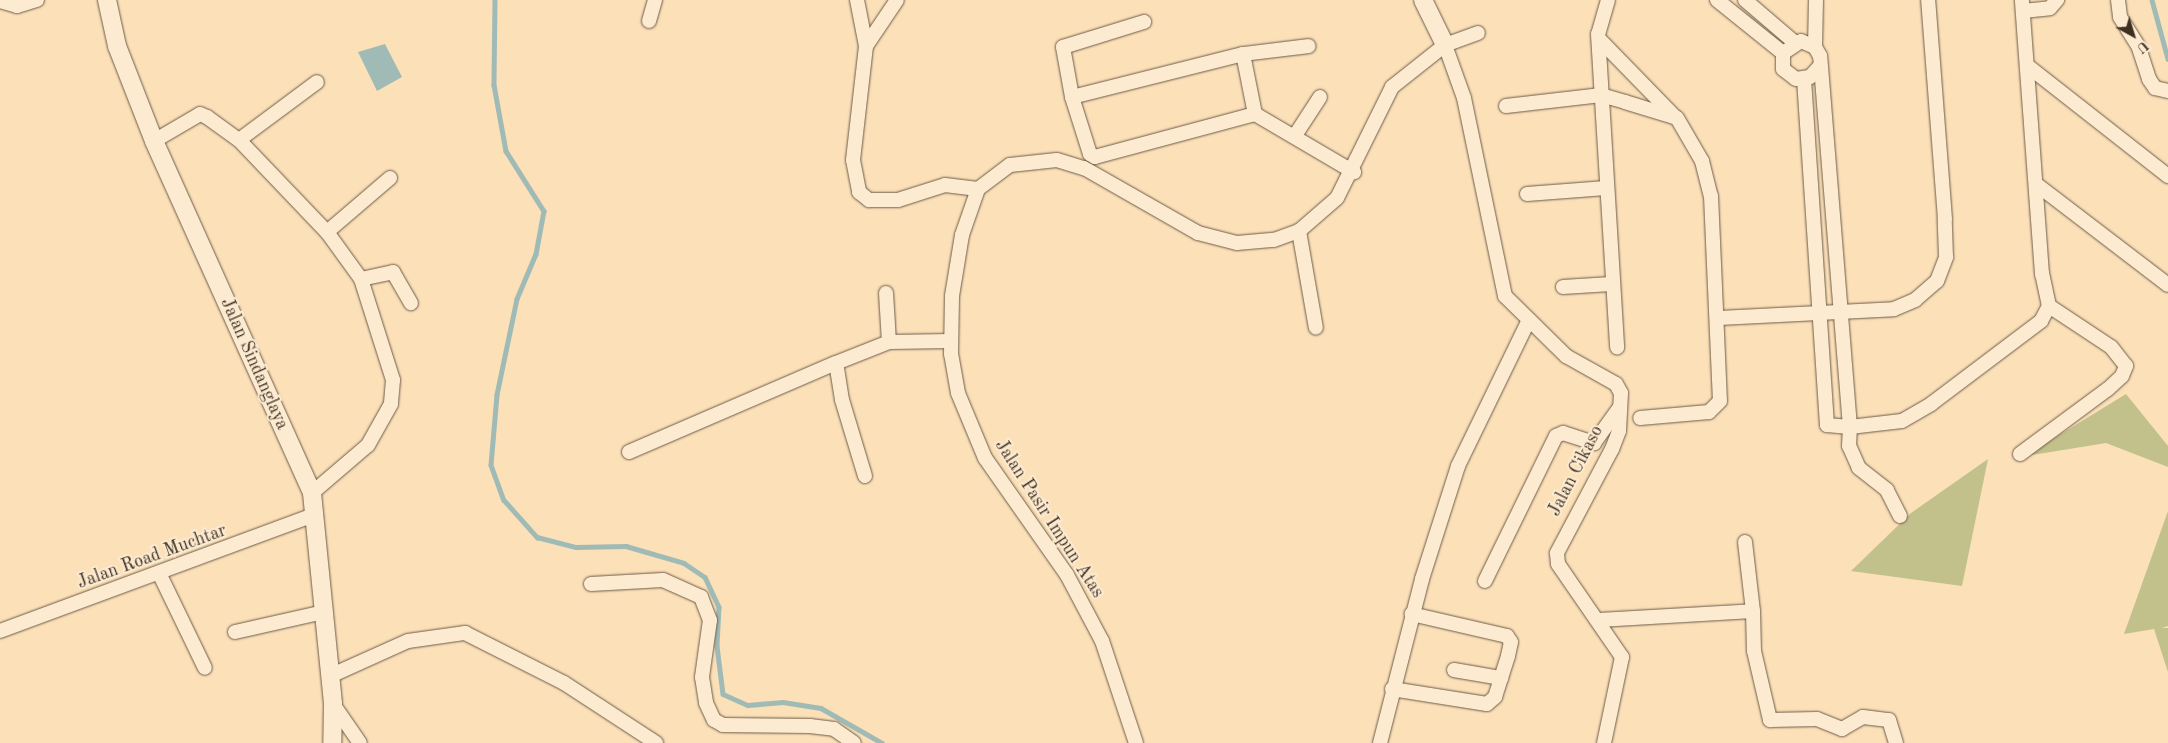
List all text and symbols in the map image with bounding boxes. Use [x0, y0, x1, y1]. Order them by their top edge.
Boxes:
north arrow [2108, 10, 2158, 60]
text: U [2134, 38, 2151, 56]
street label: Jalan Sindanglaya [215, 295, 293, 433]
street label: Jalan Cikaso [1544, 422, 1608, 520]
street label: Jalan Pasir Impun Atas [990, 436, 1108, 602]
street label: Jalan Road Muchtar [74, 520, 230, 594]

